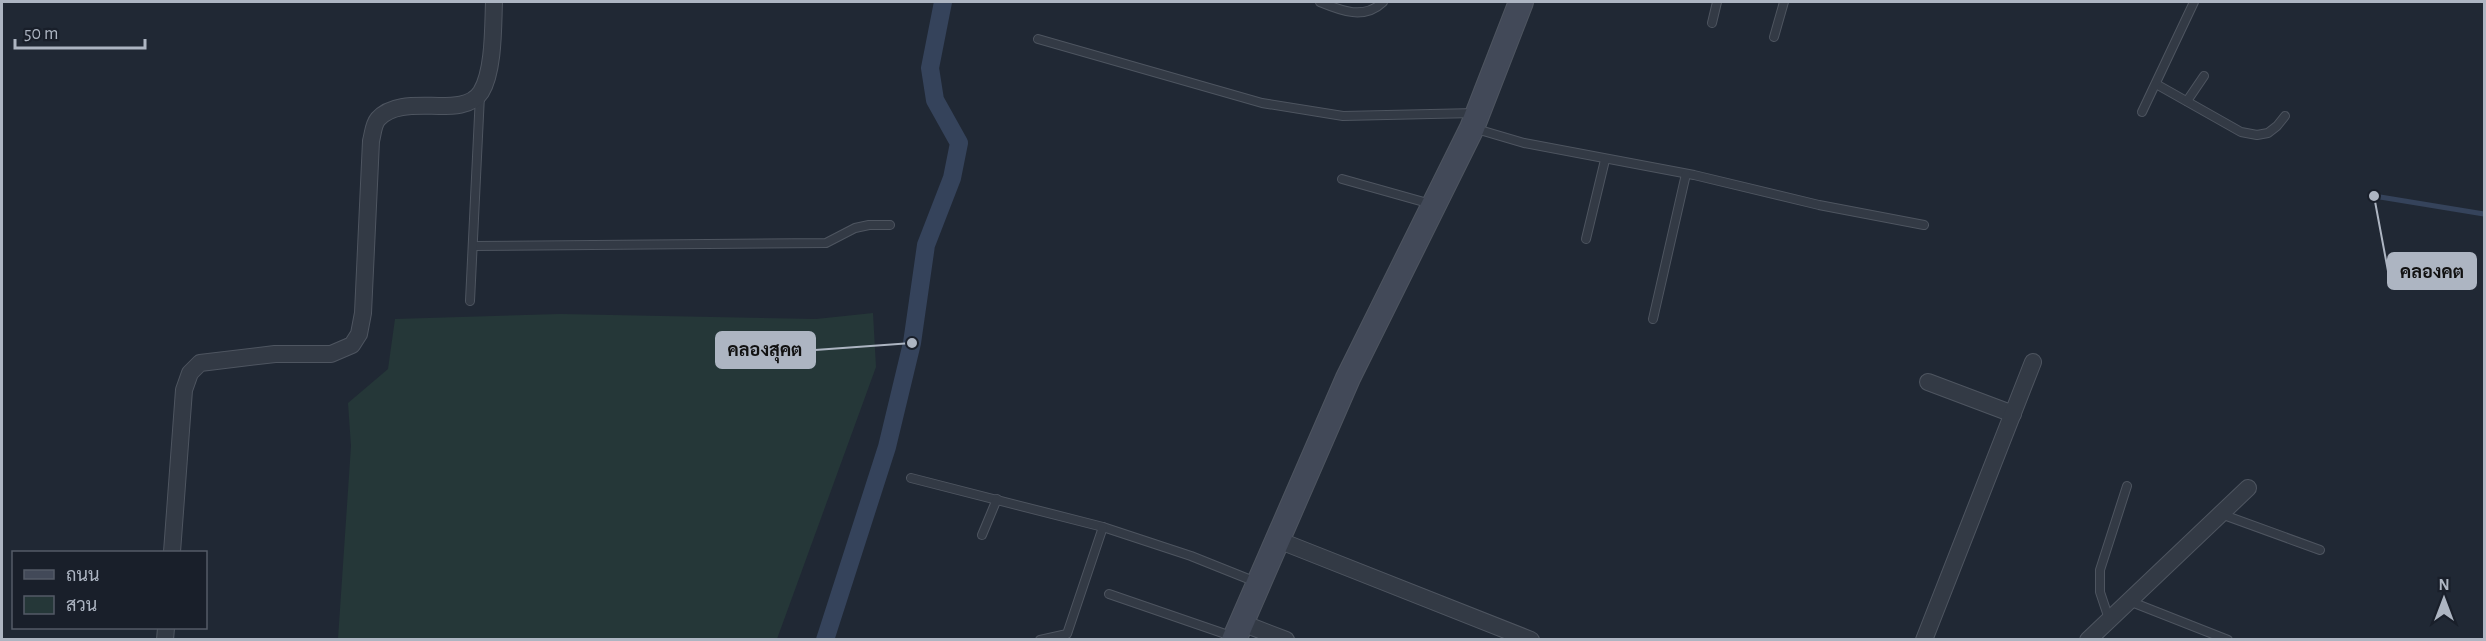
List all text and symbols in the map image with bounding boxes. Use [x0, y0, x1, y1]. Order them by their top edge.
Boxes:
scale bar [15, 12, 146, 50]
text: 50 m [24, 25, 58, 43]
callout: คลองคต [2388, 253, 2476, 289]
text: คลองคต [2400, 264, 2464, 282]
callout: คลองสุคต [716, 332, 815, 368]
text: คลองสุคต [728, 342, 802, 364]
legend [12, 551, 207, 629]
text: ถนน [66, 567, 99, 585]
north arrow [2414, 569, 2474, 629]
text: N [2438, 577, 2450, 593]
text: สวน [66, 597, 97, 615]

